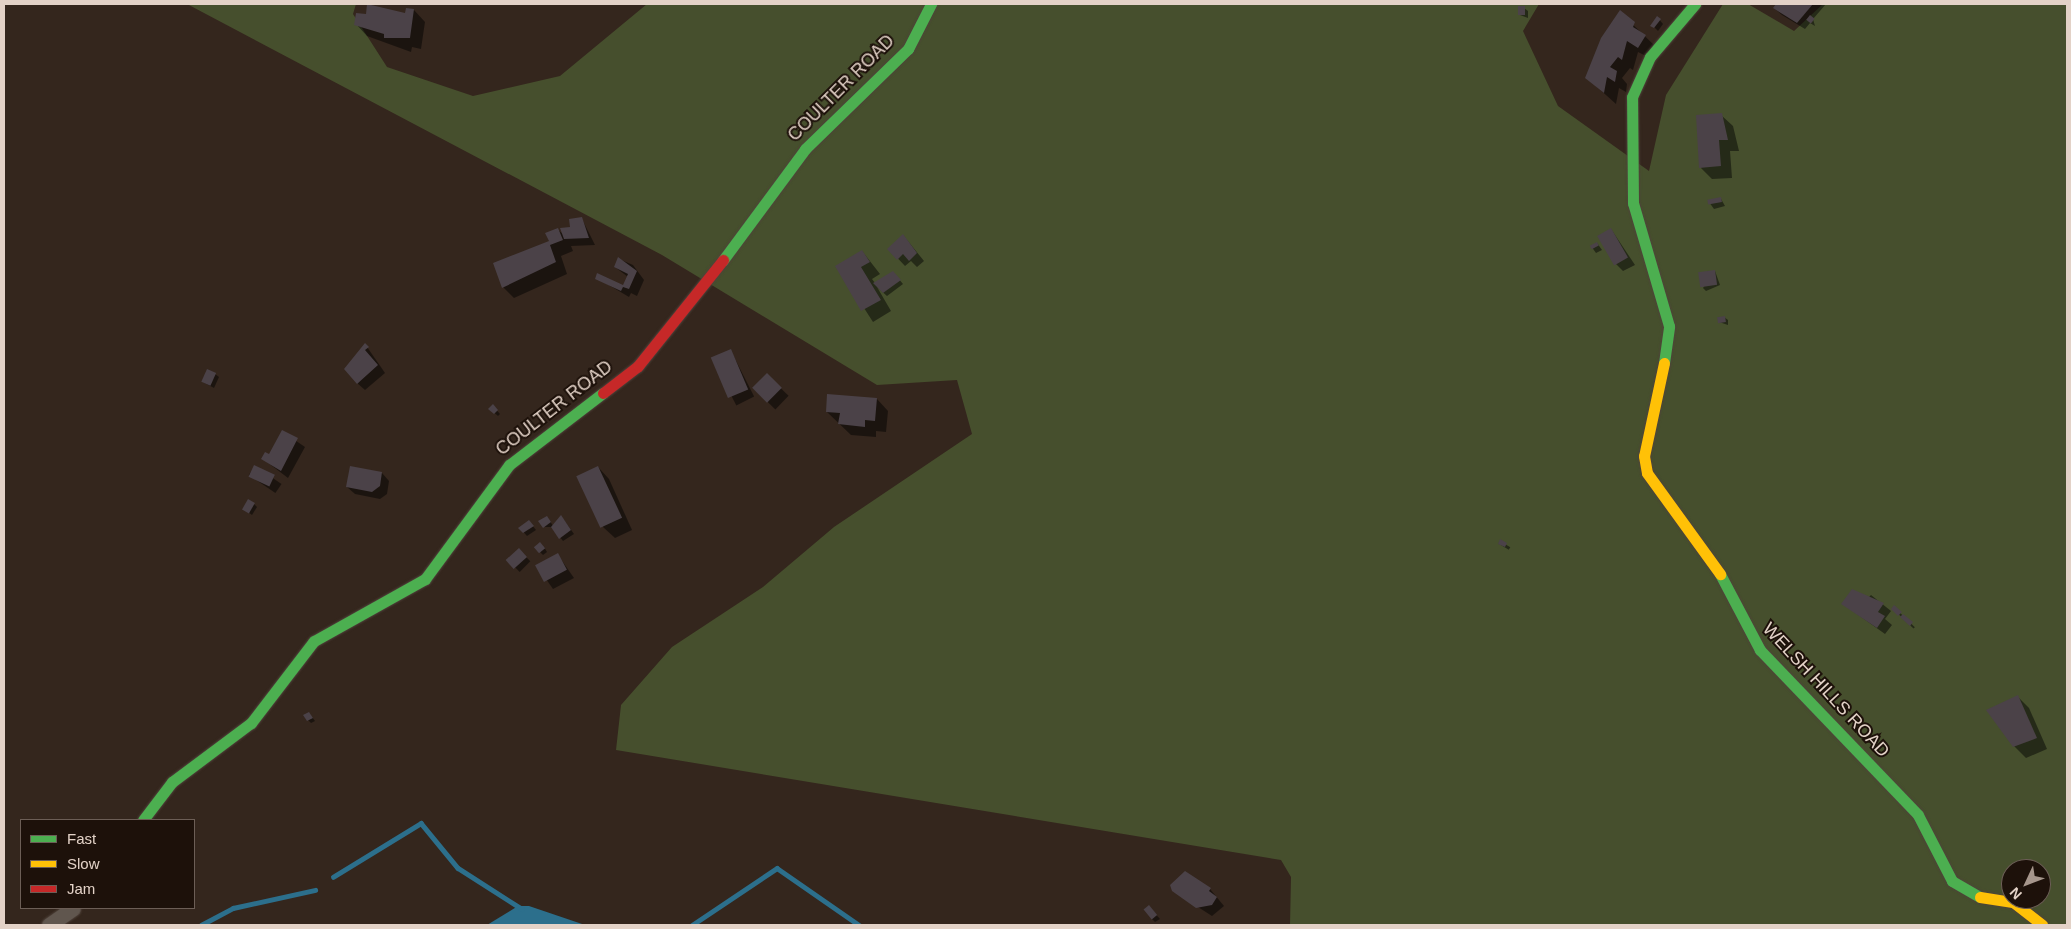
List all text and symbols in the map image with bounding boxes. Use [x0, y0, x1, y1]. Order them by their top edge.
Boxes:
street label: COULTER ROAD [783, 30, 899, 146]
street label: COULTER ROAD [492, 356, 616, 460]
street label: WELSH HILLS ROAD [1758, 618, 1894, 762]
legend [20, 819, 195, 909]
text: Fast [67, 830, 96, 847]
text: Slow [67, 855, 100, 872]
north arrow [2001, 859, 2051, 909]
text: Jam [67, 880, 95, 897]
text: N [2006, 884, 2025, 903]

